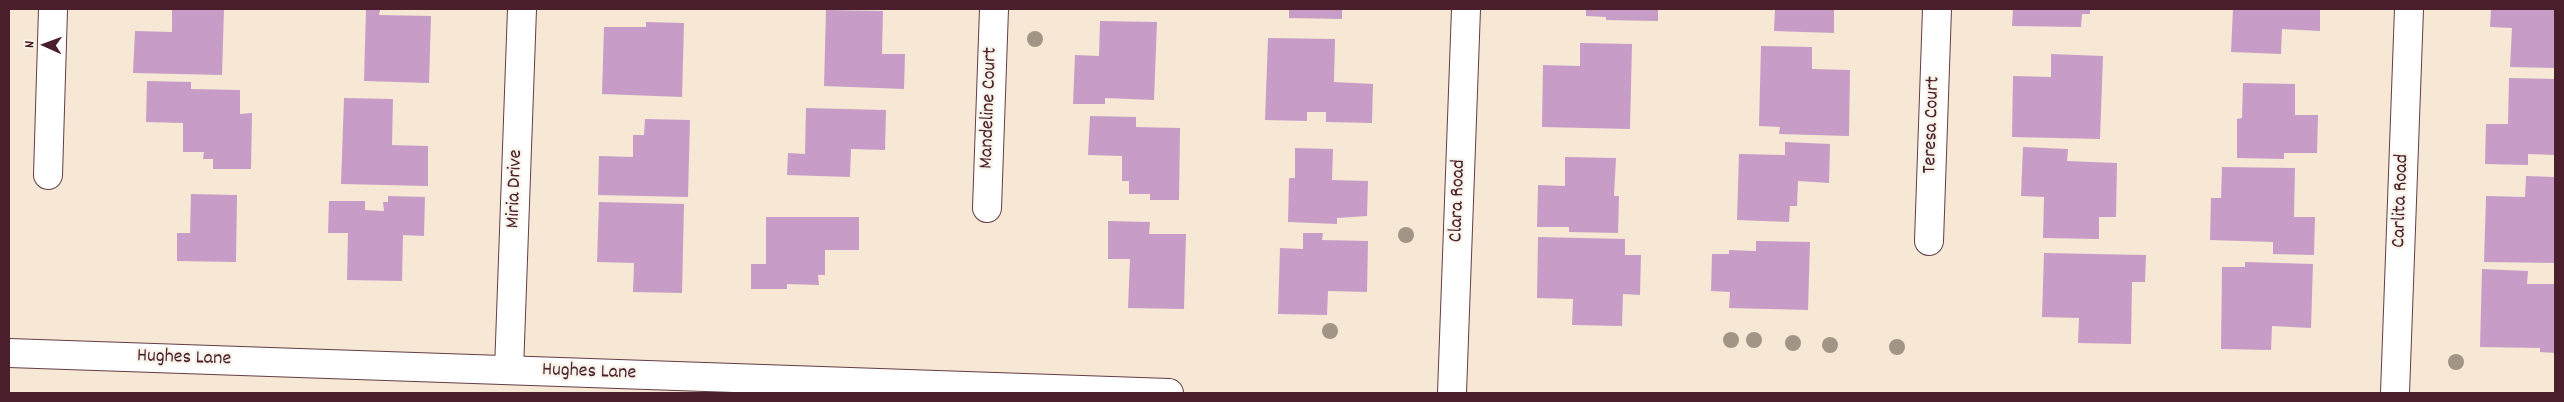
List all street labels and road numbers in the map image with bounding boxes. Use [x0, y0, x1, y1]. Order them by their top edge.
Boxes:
street label: Mandeline Court [976, 47, 1004, 169]
street label: Teresa Court [1919, 76, 1947, 174]
street label: Miria Drive [503, 149, 529, 229]
street label: Carlita Road [2388, 154, 2416, 248]
street label: Clara Road [1446, 159, 1472, 243]
street label: Hughes Lane [137, 345, 231, 373]
street label: Hughes Lane [542, 359, 636, 387]

